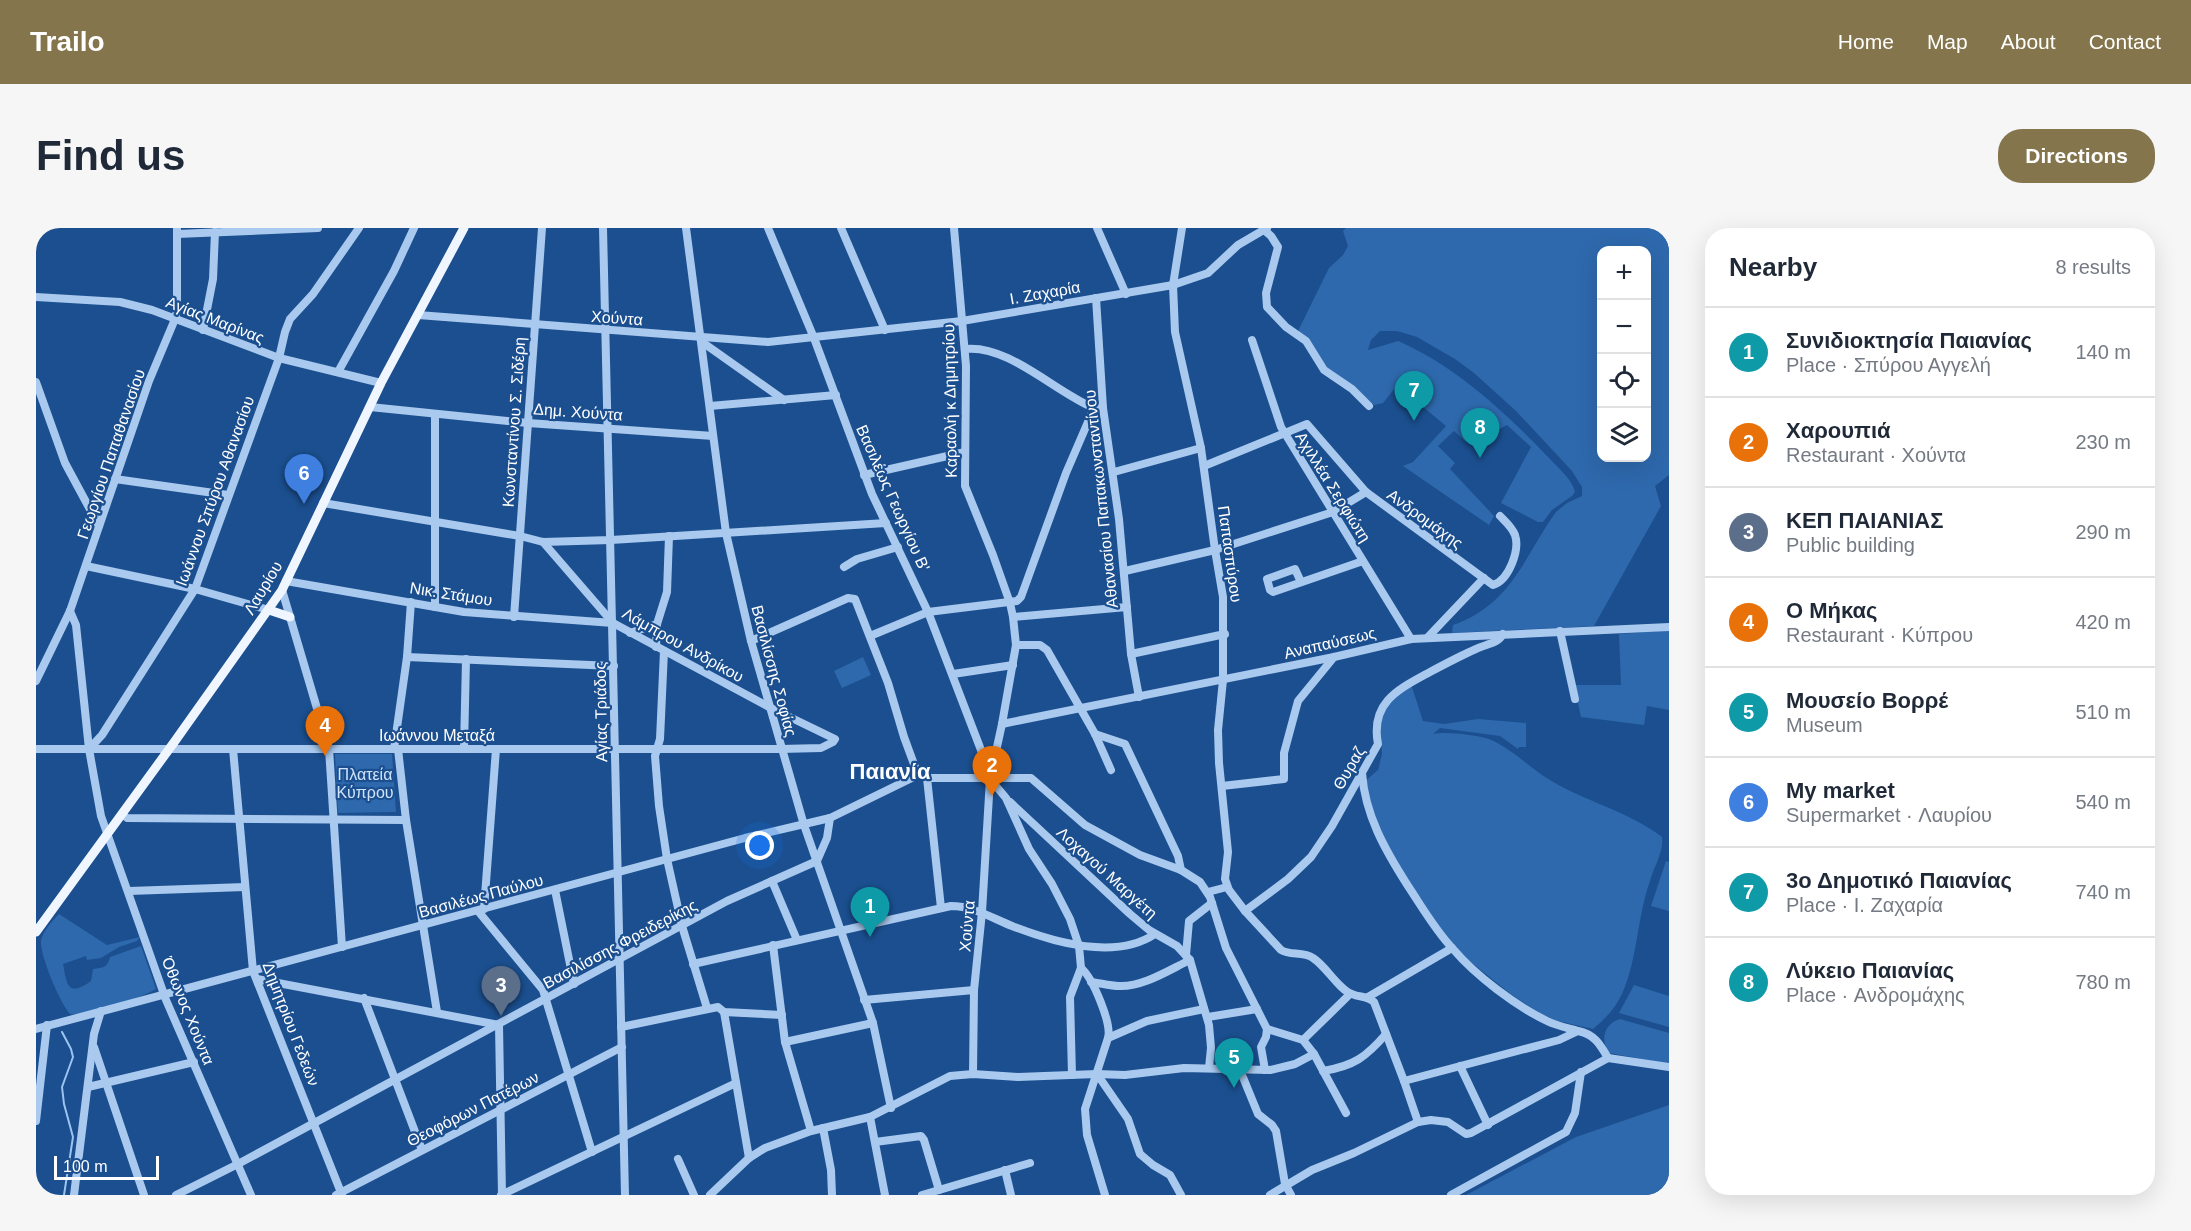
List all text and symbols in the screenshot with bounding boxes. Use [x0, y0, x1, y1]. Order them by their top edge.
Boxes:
text: Trailo [30, 26, 105, 57]
text: Home [1838, 30, 1894, 53]
text: Map [1927, 30, 1968, 53]
text: About [2001, 30, 2056, 53]
text: Contact [2089, 30, 2161, 53]
button: Directions [1998, 129, 2155, 183]
text: Find us [36, 132, 185, 179]
map controls [1597, 246, 1651, 462]
button: + [1597, 246, 1651, 300]
text: Nearby [1729, 252, 1817, 282]
text: 8 results [2055, 256, 2131, 278]
street label: Ι. Ζαχαρία [1008, 278, 1082, 308]
street label: Αγίας Μαρίνας [164, 294, 267, 347]
button: − [1597, 300, 1651, 354]
street label: Χούντα [591, 308, 643, 328]
street label: Καραολή κ Δημητρίου [940, 324, 960, 478]
text: Συνιδιοκτησία Παιανίας [1786, 328, 2032, 353]
street label: Κωνσταντίνου Σ. Σιδέρη [500, 336, 528, 508]
text: 1 [1743, 341, 1754, 363]
text: 140 m [2075, 341, 2131, 363]
button: locate [1597, 354, 1651, 408]
text: Place · Σπύρου Αγγελή [1786, 354, 1991, 376]
street label: Γεωργίου Παπαθανασίου [74, 367, 148, 541]
pin: 7 [1394, 372, 1434, 421]
street label: Αθανασίου Παπακωνσταντίνου [1081, 389, 1121, 609]
street label: Ιωάννου Σπύρου Αθανασίου [173, 394, 257, 588]
street label: Δημ. Χούντα [533, 400, 623, 424]
pin: 8 [1460, 408, 1500, 458]
button: layers [1597, 408, 1651, 462]
text: Χαρουπιά [1786, 418, 1891, 443]
street label: Βασιλέως Γεωργίου Β' [853, 422, 933, 574]
street label: Αχιλλέα Σερφιώτη [1292, 429, 1374, 545]
text: 2 [1743, 431, 1754, 453]
text: 230 m [2075, 431, 2131, 453]
text: Restaurant · Χούντα [1786, 444, 1966, 466]
pin: 6 [284, 454, 324, 504]
street label: Ανδρομάχης [1384, 486, 1466, 552]
street label: Παπασπύρου [1215, 505, 1245, 603]
text: ΚΕΠ ΠΑΙΑΝΙΑΣ [1786, 508, 1943, 533]
text: 3 [1743, 521, 1754, 543]
text: 290 m [2075, 521, 2131, 543]
text: Public building [1786, 534, 1915, 556]
street label: Λαυρίου [241, 558, 285, 618]
street label: Νικ. Στάμου [409, 579, 493, 609]
text: Ο Μήκας [1786, 598, 1878, 623]
street label: Βασιλίσσης Σοφίας [748, 603, 800, 739]
street label: Λάμπρου Ανδρίκου [619, 605, 747, 685]
text: 4 [1743, 611, 1754, 633]
text: 420 m [2075, 611, 2131, 633]
street label: Αναπαύσεως [1282, 624, 1378, 662]
text: Restaurant · Κύπρου [1786, 624, 1973, 646]
street label: Αγίας Τριάδος [592, 661, 610, 762]
text: Μουσείο Βορρέ [1786, 688, 1948, 713]
text: 5 [1743, 701, 1754, 723]
text: 510 m [2075, 701, 2131, 723]
pin: 4 [306, 706, 344, 756]
text: Museum [1786, 714, 1863, 736]
street label: Ιωάννου Μεταξά [379, 727, 495, 745]
street label: Θυραζ [1330, 744, 1369, 793]
pin: 2 [972, 746, 1012, 796]
district label: Παιανία [850, 759, 931, 784]
park label: Πλατεία Κύπρου [336, 766, 394, 801]
text: My market [1786, 778, 1895, 803]
text: 6 [1743, 791, 1754, 813]
text: 540 m [2075, 791, 2131, 813]
text: Supermarket · Λαυρίου [1786, 804, 1992, 826]
street label: Λοχαγού Μαργέτη [1054, 824, 1160, 922]
your location [745, 831, 774, 860]
text: 3ο Δημοτικό Παιανίας [1786, 868, 2012, 893]
street label: Βασιλέως Παύλου [417, 871, 545, 921]
text: 7 [1743, 881, 1754, 903]
text: 740 m [2075, 881, 2131, 903]
pin: 1 [850, 888, 890, 937]
text: Place · Ι. Ζαχαρία [1786, 894, 1943, 916]
street label: Βασιλίσσης Φρειδερίκης [540, 896, 700, 992]
street label: Χούντα [956, 900, 978, 952]
street label: Όθωνος Χούντα [158, 954, 217, 1067]
text: Λύκειο Παιανίας [1786, 958, 1954, 983]
street label: Δημητρίου Γεδεών [260, 960, 322, 1088]
pin: 3 [482, 966, 520, 1016]
text: 8 [1743, 971, 1754, 993]
text: 780 m [2075, 971, 2131, 993]
text: Place · Ανδρομάχης [1786, 984, 1965, 1006]
pin: 5 [1214, 1038, 1254, 1088]
street label: Θεοφόρων Πατέρων [404, 1068, 542, 1150]
scale bar [54, 1153, 159, 1180]
text: 100 m [63, 1158, 107, 1175]

